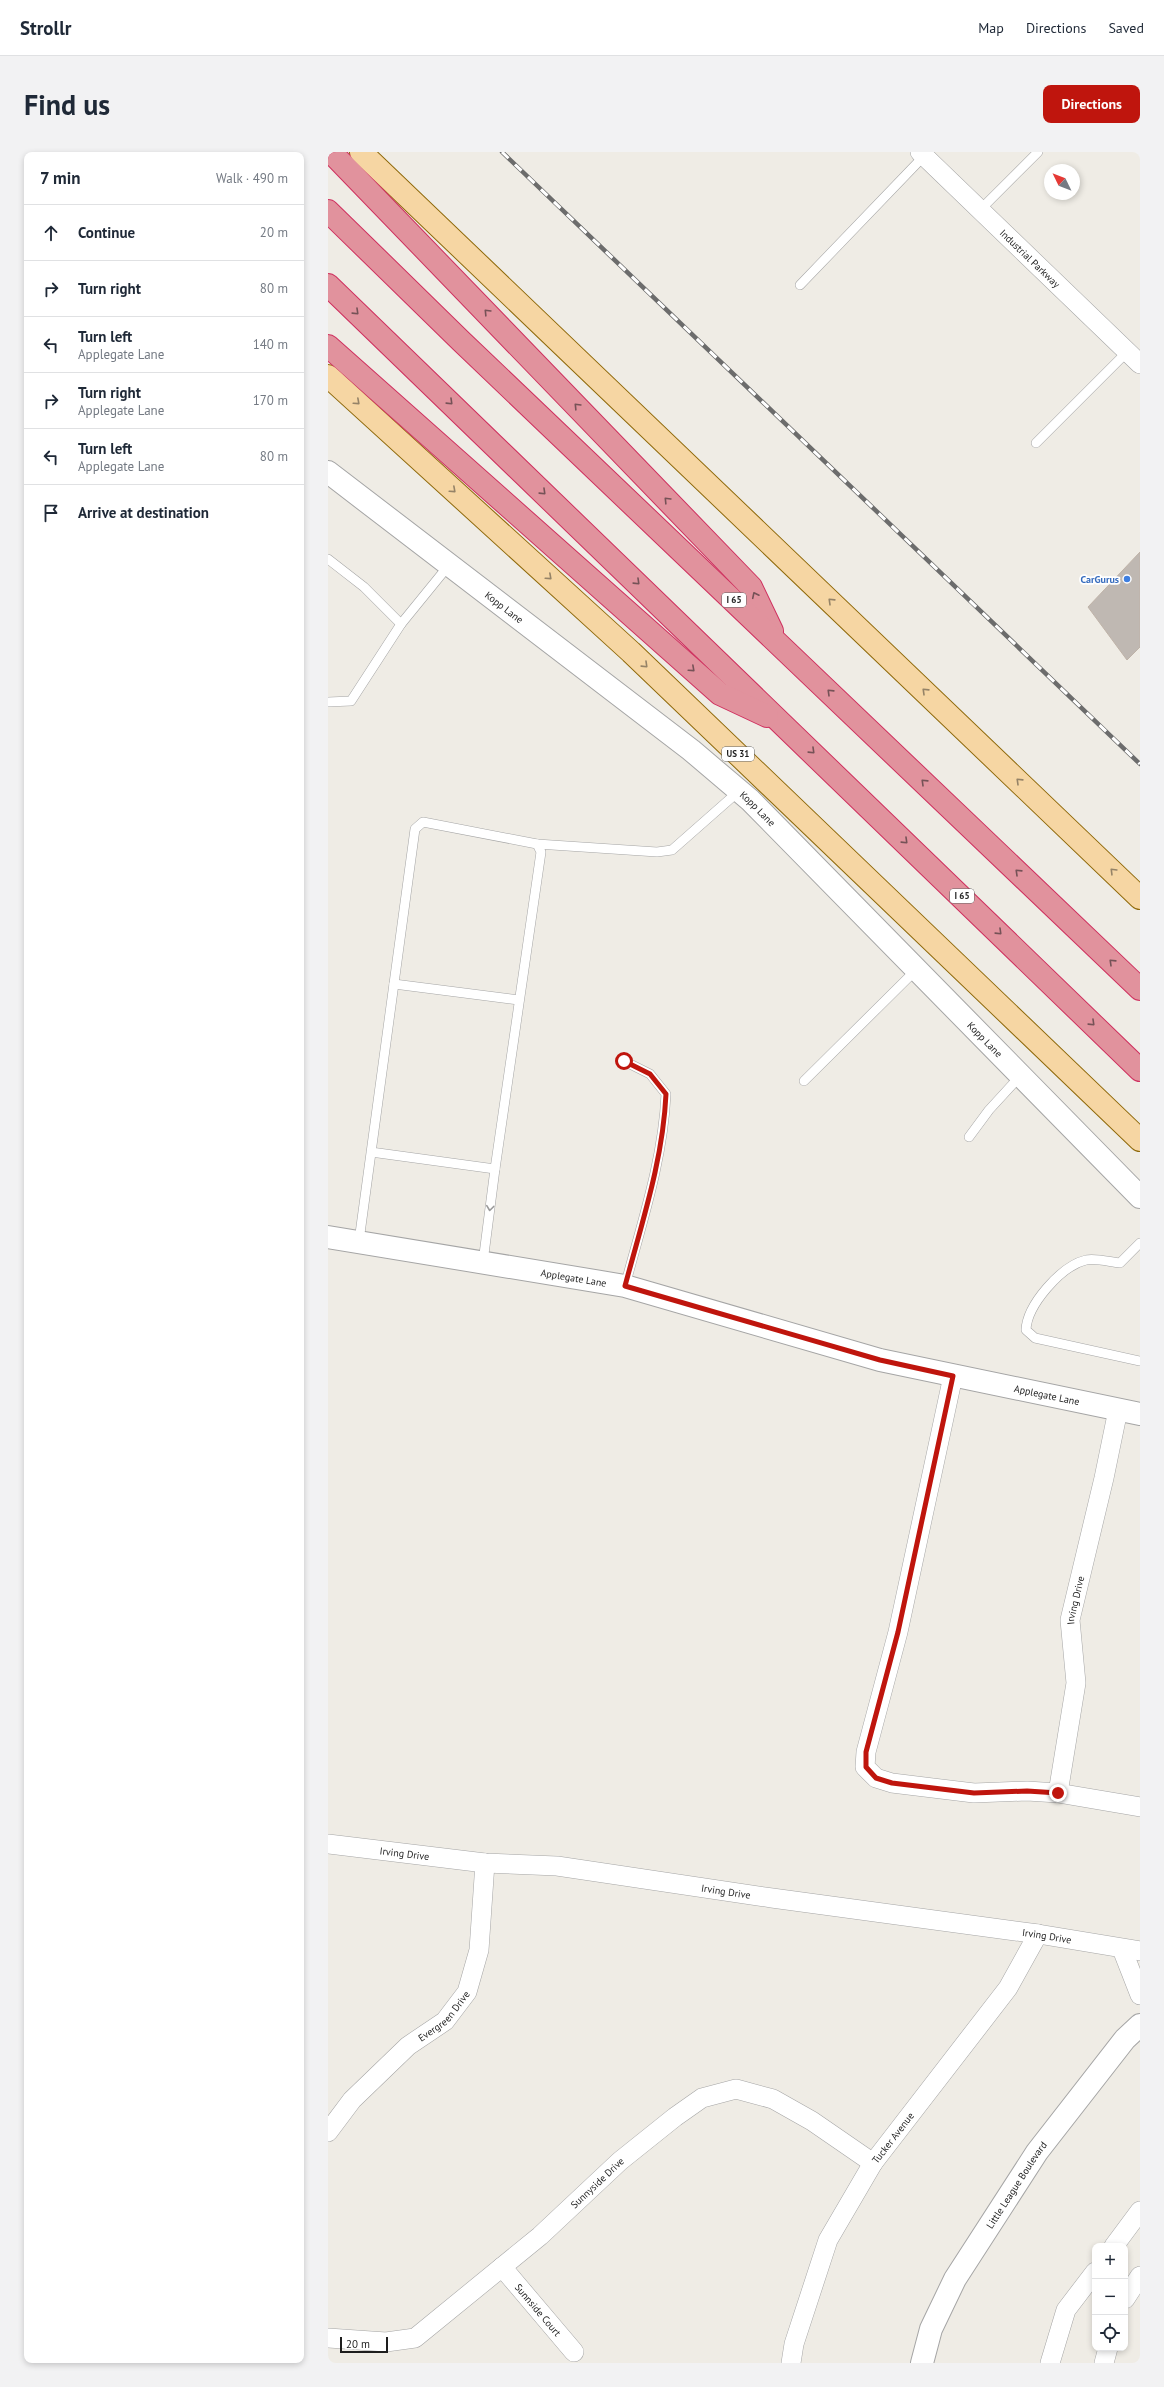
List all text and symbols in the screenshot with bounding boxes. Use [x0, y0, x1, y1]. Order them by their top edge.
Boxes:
text: Strollr [20, 16, 71, 40]
text: Map [978, 19, 1004, 37]
text: Directions [1026, 19, 1086, 37]
text: Saved [1108, 19, 1144, 37]
button: Directions [1043, 85, 1140, 123]
text: Find us [24, 86, 110, 123]
north arrow [1044, 164, 1080, 200]
text: 7 min [40, 167, 81, 189]
text: Walk · 490 m [216, 170, 288, 187]
icon: ahead [40, 222, 62, 244]
text: Continue [78, 223, 135, 242]
text: 20 m [260, 224, 288, 241]
street label: Industrial Parkway [997, 226, 1063, 291]
icon: right [40, 278, 62, 300]
text: Turn right [78, 279, 141, 298]
text: 80 m [260, 280, 288, 297]
one-way arrow [351, 307, 359, 315]
one-way arrow [484, 309, 492, 317]
text: Turn left [78, 327, 132, 346]
icon: left [40, 334, 62, 356]
text: 140 m [253, 336, 288, 353]
text: Applegate Lane [78, 346, 164, 363]
text: Turn right [78, 383, 141, 402]
icon: right [40, 390, 62, 412]
text: 170 m [253, 392, 288, 409]
one-way arrow [352, 397, 360, 405]
one-way arrow [445, 397, 453, 405]
text: Applegate Lane [78, 402, 164, 419]
one-way arrow [574, 403, 582, 411]
text: Turn left [78, 439, 132, 458]
icon: left [40, 446, 62, 468]
text: 80 m [260, 448, 288, 465]
text: Applegate Lane [78, 458, 164, 475]
one-way arrow [448, 485, 456, 493]
one-way arrow [538, 487, 546, 495]
one-way arrow [664, 497, 672, 505]
icon: arrive [40, 502, 62, 524]
text: Arrive at destination [78, 503, 209, 522]
one-way arrow [544, 573, 552, 580]
place label: CarGurus [1080, 573, 1119, 586]
marker: CarGurus [1122, 574, 1132, 584]
one-way arrow [632, 578, 640, 585]
street label: Kopp Lane [482, 589, 526, 626]
one-way arrow [752, 592, 760, 599]
road number: I 65 [722, 593, 746, 607]
one-way arrow [828, 598, 836, 606]
one-way arrow [640, 660, 648, 668]
one-way arrow [687, 664, 695, 672]
one-way arrow [922, 688, 930, 696]
one-way arrow [827, 690, 835, 697]
one-way arrow [807, 746, 815, 754]
road number: US 31 [722, 747, 754, 761]
one-way arrow [1016, 778, 1024, 786]
one-way arrow [921, 780, 929, 787]
street label: Kopp Lane [737, 788, 778, 829]
one-way arrow [900, 836, 908, 844]
one-way arrow [1110, 868, 1117, 876]
one-way arrow [1015, 869, 1023, 877]
road number: I 65 [950, 889, 974, 903]
one-way arrow [994, 927, 1002, 935]
one-way arrow [1109, 959, 1117, 967]
one-way arrow [1087, 1018, 1095, 1025]
street label: Kopp Lane [964, 1019, 1005, 1060]
route start [615, 1052, 633, 1070]
one-way arrow [485, 1204, 494, 1211]
street label: Applegate Lane [540, 1266, 607, 1290]
street label: Applegate Lane [1013, 1382, 1081, 1408]
street label: Irving Drive [1064, 1575, 1087, 1625]
route end [1049, 1784, 1067, 1802]
street label: Irving Drive [379, 1844, 430, 1863]
street label: Irving Drive [700, 1882, 751, 1902]
street label: Irving Drive [1021, 1926, 1072, 1946]
street label: Evergreen Drive [416, 1988, 473, 2044]
street label: Tucker Avenue [869, 2110, 917, 2166]
street label: Little League Boulevard [983, 2139, 1050, 2231]
street label: Sunnyside Drive [568, 2154, 627, 2211]
map controls [1092, 2243, 1128, 2351]
button: + [1092, 2243, 1128, 2279]
button: − [1092, 2279, 1128, 2315]
street label: Sunnside Court [512, 2281, 564, 2340]
button: locate [1092, 2315, 1128, 2351]
scale bar [340, 2335, 388, 2354]
text: 20 m [346, 2337, 370, 2351]

